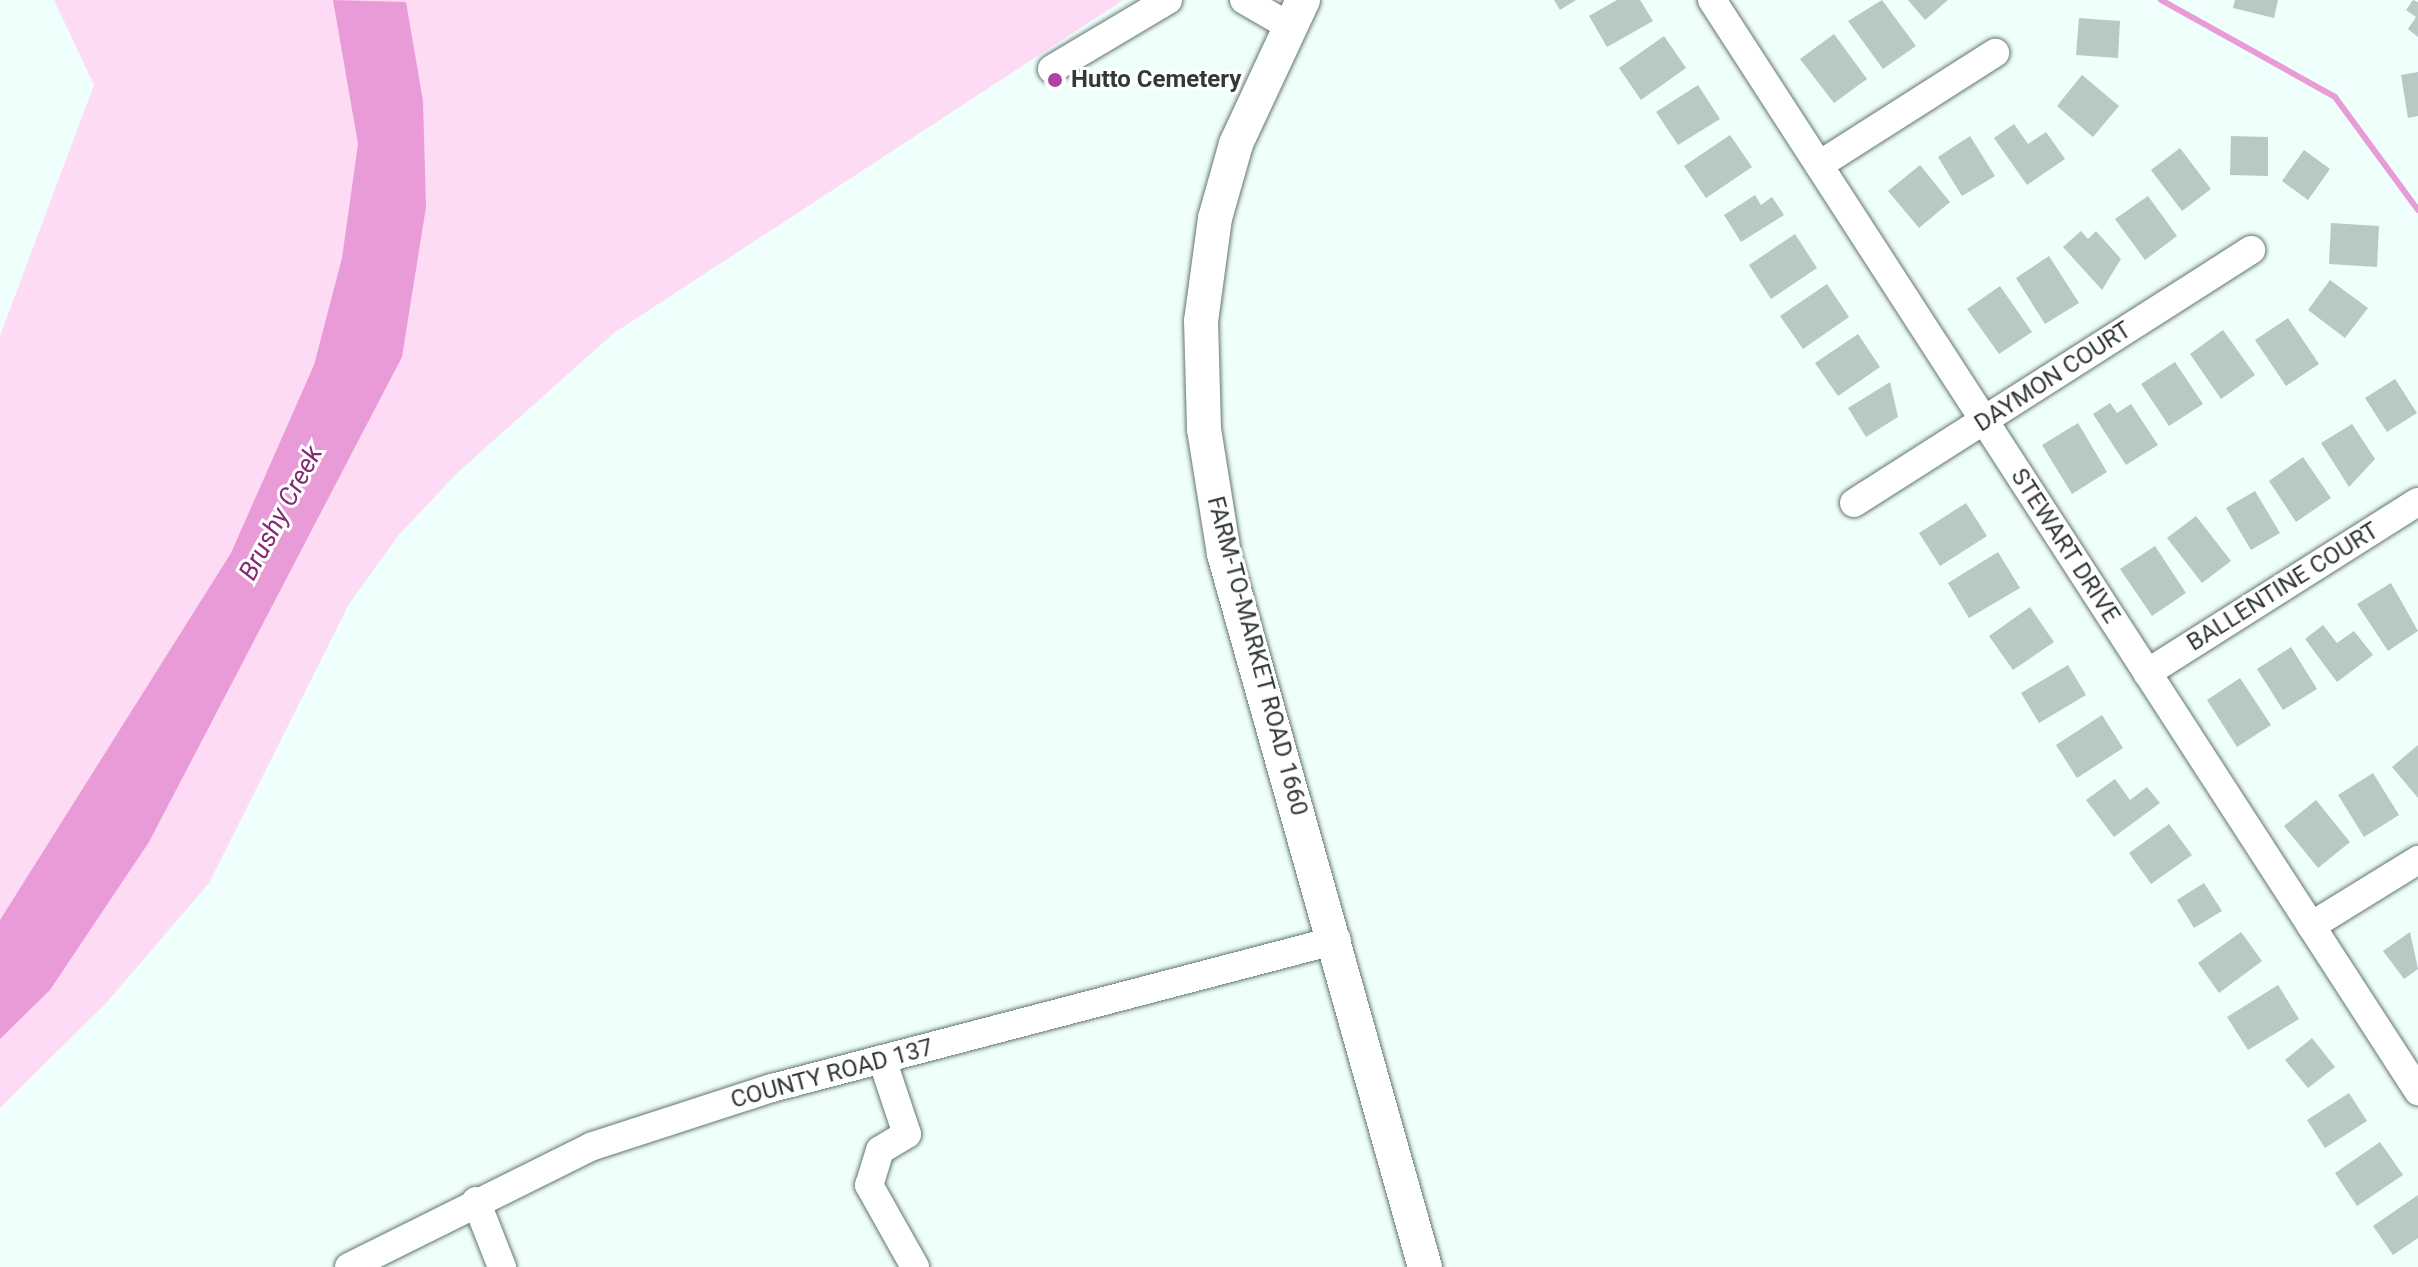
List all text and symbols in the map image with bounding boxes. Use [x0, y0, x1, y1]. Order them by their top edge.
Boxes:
place label: Hutto Cemetery [1071, 66, 1241, 94]
marker: Hutto Cemetery [1046, 71, 1064, 89]
street label: DAYMON COURT [1969, 316, 2137, 438]
water label: Brushy Creek [233, 441, 329, 585]
street label: STEWART DRIVE [2004, 463, 2126, 629]
street label: FARM-TO-MARKET ROAD 1660 [1200, 493, 1314, 819]
street label: BALLENTINE COURT [2182, 516, 2384, 658]
street label: COUNTY ROAD 137 [728, 1033, 936, 1115]

